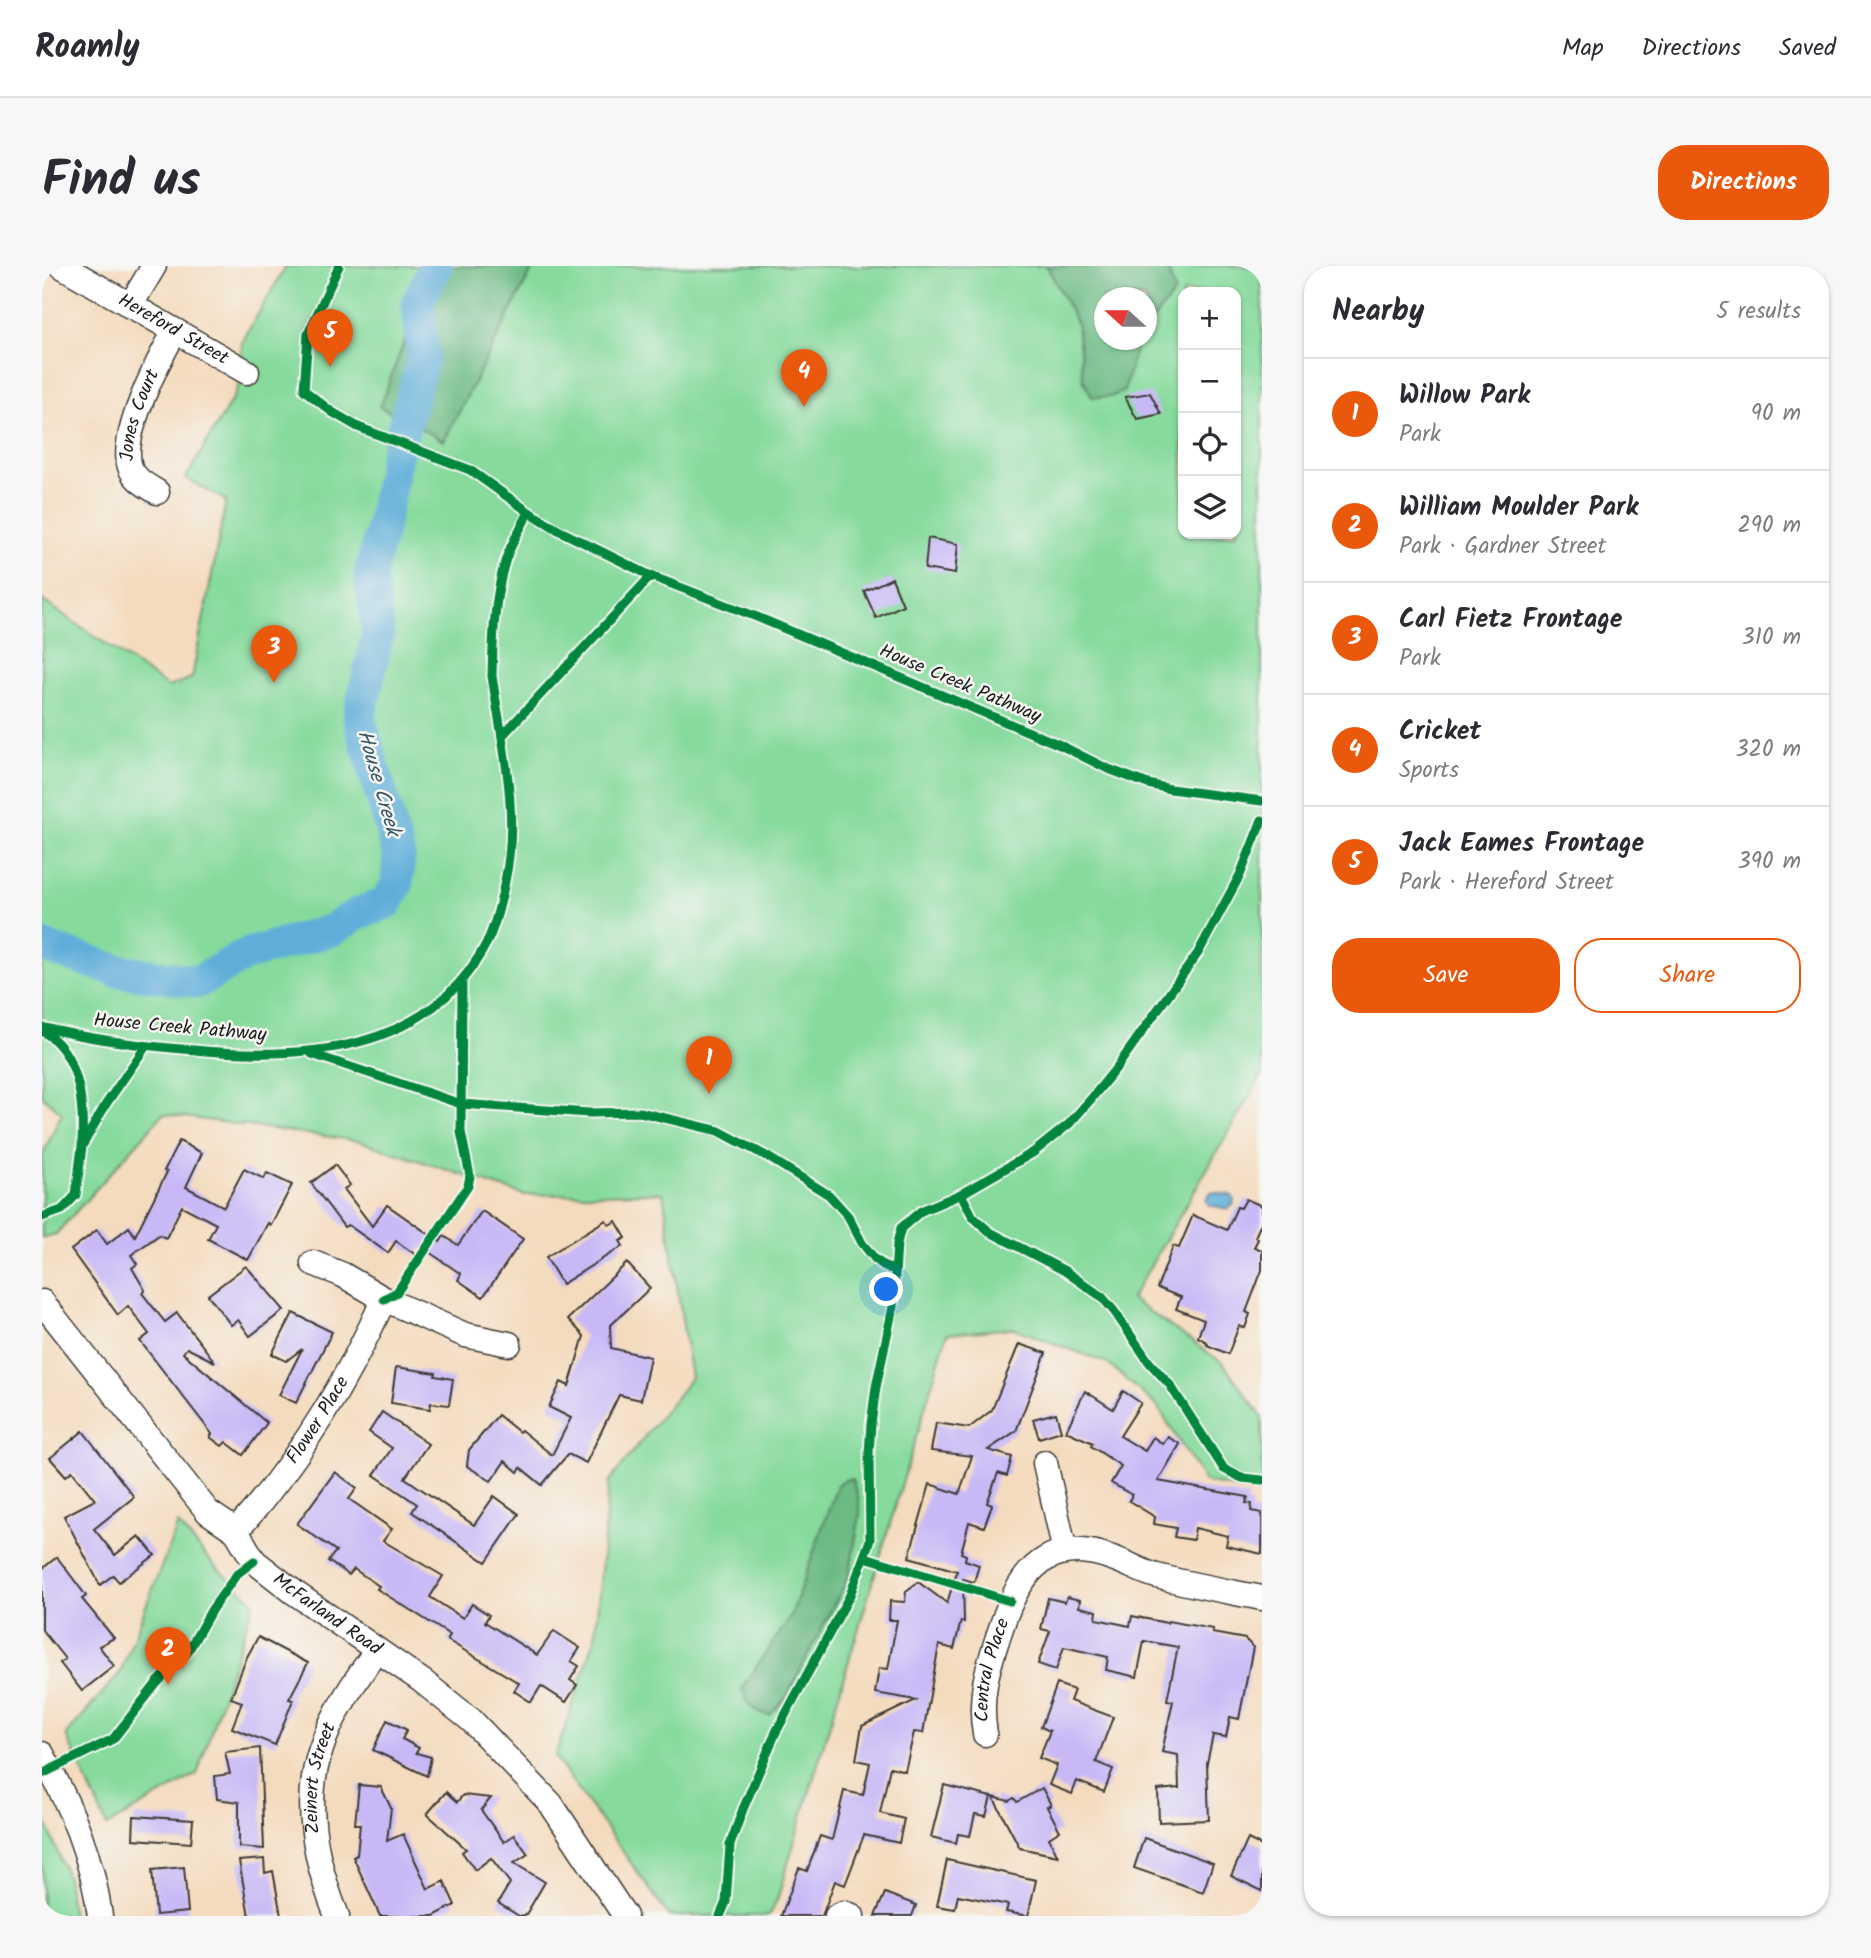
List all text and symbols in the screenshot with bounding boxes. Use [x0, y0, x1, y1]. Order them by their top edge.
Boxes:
text: Roamly [35, 22, 140, 75]
text: Map [1562, 29, 1604, 68]
text: Directions [1642, 29, 1741, 68]
text: Saved [1779, 29, 1836, 68]
text: Find us [42, 143, 200, 221]
button: Directions [1658, 145, 1829, 220]
street label: Hereford Street [112, 286, 235, 374]
north arrow [1094, 287, 1157, 350]
map controls [1178, 287, 1241, 539]
button: + [1178, 287, 1241, 350]
text: Nearby [1332, 288, 1424, 336]
text: 5 results [1716, 294, 1801, 330]
pin: 5 [307, 309, 353, 367]
pin: 4 [781, 349, 827, 407]
button: − [1178, 350, 1241, 413]
street label: Jones Court [113, 364, 168, 462]
text: Willow Park [1399, 375, 1530, 417]
text: 1 [1352, 396, 1358, 432]
text: 90 m [1751, 396, 1801, 432]
button: locate [1178, 413, 1241, 476]
text: Park [1399, 417, 1441, 453]
button: layers [1178, 476, 1241, 539]
text: William Moulder Park [1399, 487, 1638, 529]
text: 2 [1348, 508, 1362, 544]
text: 290 m [1737, 508, 1801, 544]
text: Park · Gardner Street [1399, 529, 1606, 565]
text: Carl Fietz Frontage [1399, 599, 1622, 641]
text: 3 [1349, 620, 1361, 656]
text: 310 m [1742, 620, 1801, 656]
pin: 3 [251, 625, 297, 683]
street label: House Creek Pathway [874, 636, 1047, 732]
text: Park [1399, 641, 1441, 677]
text: Cricket [1399, 711, 1481, 753]
water label: House Creek [347, 726, 410, 843]
text: 4 [1349, 732, 1361, 768]
text: 320 m [1735, 732, 1801, 768]
text: Sports [1399, 753, 1459, 789]
text: Jack Eames Frontage [1399, 823, 1644, 865]
text: 5 [1349, 844, 1361, 880]
text: 390 m [1738, 844, 1801, 880]
text: Park · Hereford Street [1399, 865, 1614, 901]
button: Save [1332, 938, 1560, 1013]
button: Share [1574, 938, 1801, 1013]
street label: House Creek Pathway [92, 1005, 269, 1051]
pin: 1 [686, 1036, 732, 1094]
your location [869, 1272, 903, 1306]
street label: Flower Place [279, 1370, 358, 1471]
street label: McFarland Road [266, 1566, 388, 1664]
street label: Central Place [968, 1614, 1018, 1723]
pin: 2 [145, 1627, 191, 1685]
street label: Zeinert Street [297, 1717, 345, 1836]

